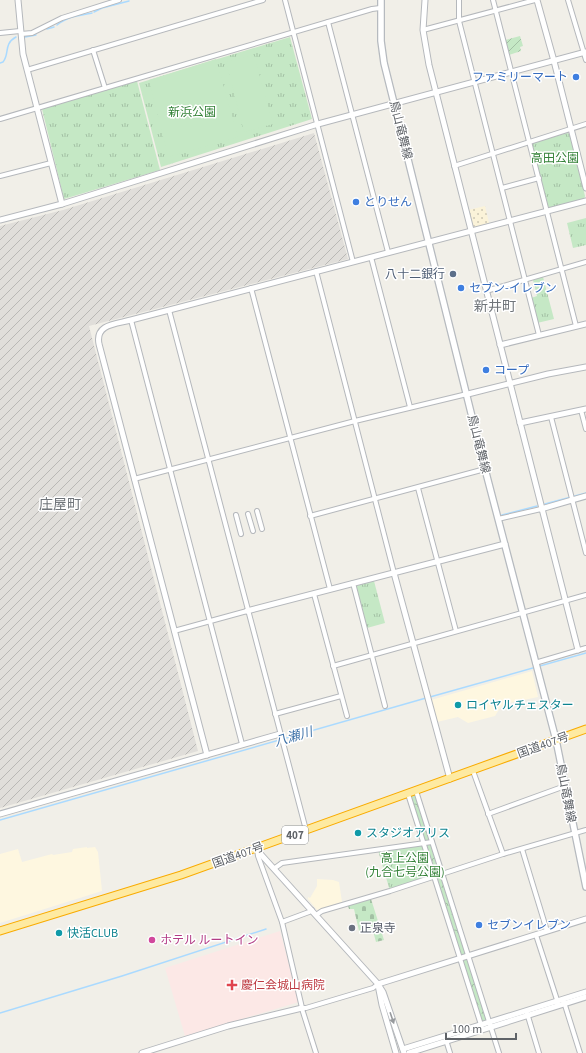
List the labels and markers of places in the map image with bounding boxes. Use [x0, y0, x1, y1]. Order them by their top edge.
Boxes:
place label: ファミリーマート [472, 69, 568, 86]
marker: ファミリーマート [571, 72, 581, 82]
place label: とりせん [364, 194, 412, 211]
marker: とりせん [351, 197, 361, 207]
place label: 八十二銀行 [385, 266, 445, 283]
marker: 八十二銀行 [448, 269, 458, 279]
place label: セブン-イレブン [469, 280, 557, 297]
marker: セブン-イレブン [456, 283, 466, 293]
place label: コープ [494, 362, 529, 379]
marker: コープ [481, 365, 491, 375]
place label: ロイヤルチェスター [466, 697, 574, 714]
marker: ロイヤルチェスター [453, 700, 463, 710]
place label: スタジオアリス [366, 825, 450, 842]
marker: スタジオアリス [353, 828, 363, 838]
place label: セブンイレブン [487, 917, 571, 934]
place label: 正泉寺 [360, 920, 396, 937]
marker: セブンイレブン [474, 920, 484, 930]
marker: 正泉寺 [347, 923, 357, 933]
place label: 快活CLUB [67, 925, 118, 942]
marker: 快活CLUB [54, 928, 64, 938]
place label: ホテル ルートイン [160, 932, 258, 949]
marker: ホテル ルートイン [147, 935, 157, 945]
place label: 慶仁会城山病院 [241, 977, 325, 994]
marker: 慶仁会城山病院 [226, 979, 238, 991]

